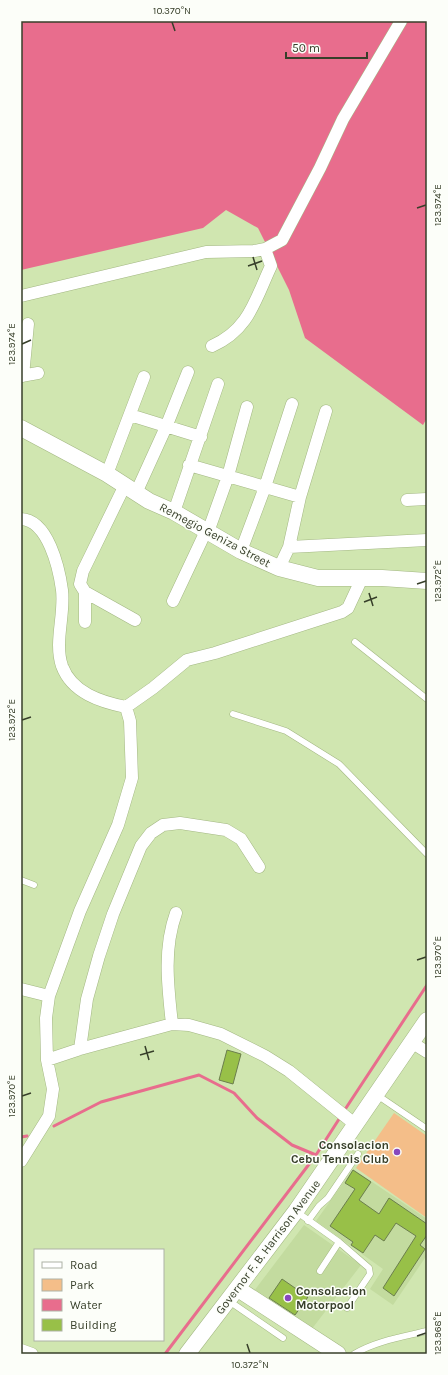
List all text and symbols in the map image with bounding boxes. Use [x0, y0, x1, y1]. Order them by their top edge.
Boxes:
text: 10.370°N [153, 5, 191, 17]
scale bar [286, 34, 367, 60]
text: 50 m [292, 41, 320, 55]
text: 123.974°E [432, 184, 444, 226]
text: 123.974°E [6, 323, 18, 365]
street label: Remegio Geniza Street [157, 500, 273, 570]
text: 123.972°E [432, 560, 444, 602]
text: 123.972°E [6, 699, 18, 741]
text: 123.970°E [432, 936, 444, 978]
text: 123.970°E [6, 1075, 18, 1117]
place label: Consolacion Cebu Tennis Club [291, 1138, 389, 1166]
marker: Consolacion Cebu Tennis Club [392, 1147, 402, 1157]
street label: Governor F. B. Harrison Avenue [213, 1177, 323, 1317]
legend [34, 1249, 164, 1341]
text: Road [70, 1258, 98, 1272]
text: Park [70, 1278, 95, 1292]
place label: Consolacion Motorpool [296, 1284, 366, 1312]
marker: Consolacion Motorpool [283, 1293, 293, 1303]
text: Water [70, 1298, 103, 1312]
text: 123.968°E [432, 1311, 444, 1355]
text: Building [70, 1318, 117, 1332]
text: 10.372°N [231, 1359, 269, 1371]

